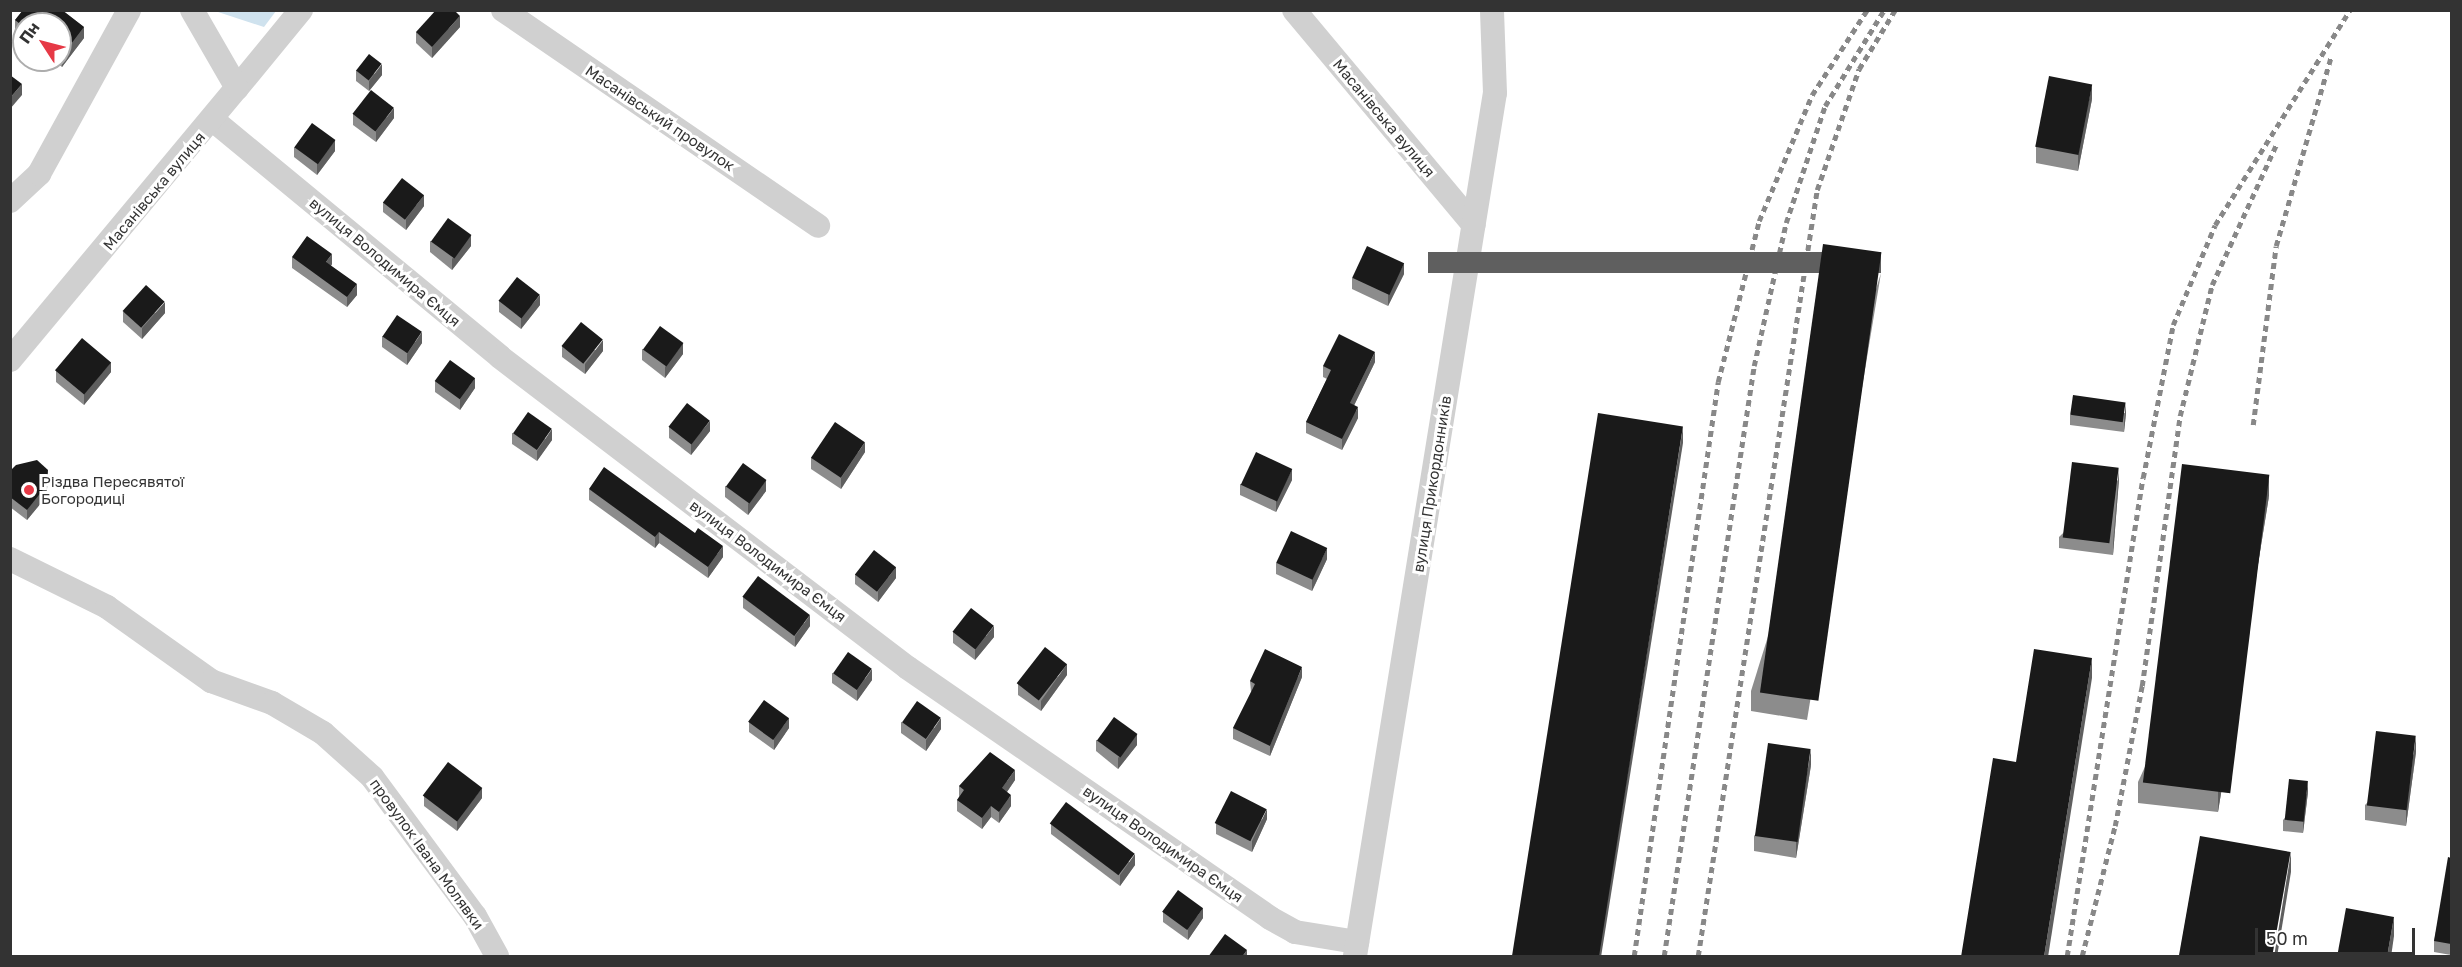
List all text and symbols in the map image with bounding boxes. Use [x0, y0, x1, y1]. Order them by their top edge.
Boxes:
north arrow [12, 12, 72, 72]
text: Пн [15, 18, 44, 47]
street label: Масанівська вулиця [1329, 55, 1439, 181]
street label: Масанівський провулок [582, 61, 738, 175]
street label: Масанівська вулиця [99, 128, 209, 254]
street label: вулиця Володимира Ємця [306, 194, 464, 330]
street label: вулиця Прикордонників [1409, 394, 1455, 574]
place label: Різдва Пересявятої Богородиці [41, 472, 184, 507]
marker: Різдва Пересявятої Богородиці [22, 483, 36, 497]
street label: вулиця Володимира Ємця [686, 496, 850, 626]
street label: провулок Івана Молявки [366, 775, 488, 933]
street label: вулиця Володимира Ємця [1080, 782, 1246, 906]
scale bar [2258, 916, 2418, 954]
text: 50 m [2266, 927, 2308, 949]

